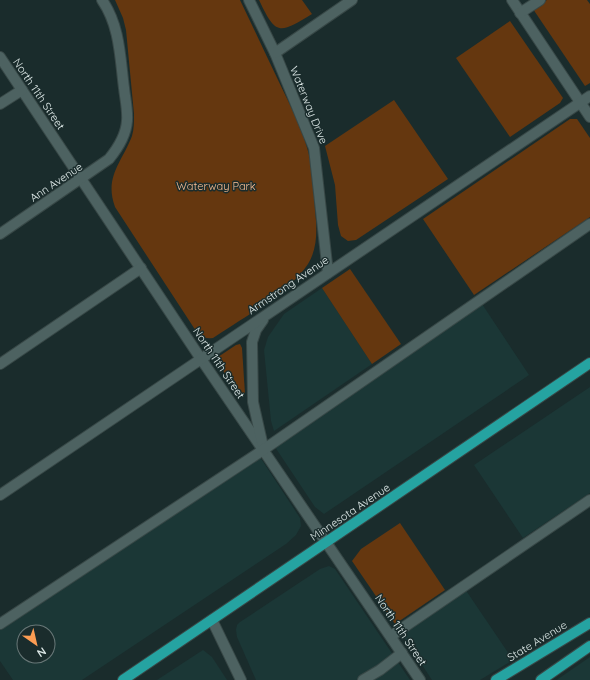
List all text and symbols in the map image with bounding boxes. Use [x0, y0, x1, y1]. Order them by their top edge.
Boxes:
street label: North 11th Street [10, 56, 68, 133]
street label: Waterway Drive [287, 64, 331, 146]
street label: Ann Avenue [27, 159, 85, 205]
park label: Waterway Park [176, 179, 256, 193]
street label: Armstrong Avenue [245, 253, 331, 317]
street label: North 11th Street [190, 325, 248, 402]
street label: Minnesota Avenue [307, 480, 393, 544]
street label: North 11th Street [372, 592, 430, 669]
street label: State Avenue [505, 618, 569, 664]
north arrow [16, 624, 56, 664]
text: N [34, 644, 49, 660]

